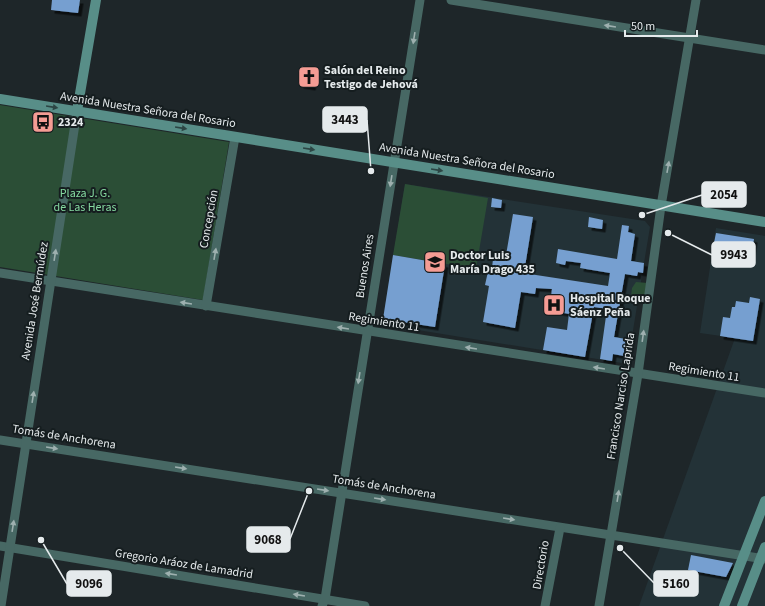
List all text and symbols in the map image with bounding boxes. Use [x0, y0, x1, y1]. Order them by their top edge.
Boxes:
scale bar [625, 12, 697, 38]
text: 50 m [631, 18, 655, 35]
one-way arrow [604, 23, 616, 29]
one-way arrow [411, 32, 417, 45]
place label: Salón del Reino Testigo de Jehová [324, 62, 418, 93]
church icon: Salón del Reino Testigo de Jehová [296, 64, 322, 90]
street label: Avenida Nuestra Señora del Rosario [59, 88, 237, 132]
one-way arrow [46, 104, 58, 110]
callout: 3443 [323, 107, 367, 132]
bus stop icon: 2324 [30, 109, 56, 135]
text: 3443 [331, 111, 359, 129]
place label: 2324 [58, 114, 84, 131]
one-way arrow [175, 125, 187, 131]
street label: Avenida Nuestra Señora del Rosario [378, 139, 556, 183]
one-way arrow [303, 146, 315, 152]
one-way arrow [665, 161, 671, 174]
one-way arrow [431, 167, 443, 173]
one-way arrow [388, 175, 394, 187]
callout: 2054 [702, 182, 746, 207]
park label: Plaza J. G. de Las Heras [53, 185, 117, 216]
text: 2054 [710, 186, 738, 204]
street label: Concepción [195, 188, 223, 250]
street label: Buenos Aires [352, 233, 378, 299]
street label: Avenida José Bermúdez [17, 241, 53, 361]
callout: 9943 [712, 242, 755, 267]
text: 9943 [720, 246, 748, 264]
place label: Doctor Luis María Drago 435 [450, 247, 535, 278]
one-way arrow [212, 248, 218, 260]
one-way arrow [52, 249, 58, 261]
school or university icon: Doctor Luis María Drago 435 [422, 249, 448, 275]
place label: Hospital Roque Sáenz Peña [570, 290, 651, 321]
hospital icon: Hospital Roque Sáenz Peña [541, 292, 567, 318]
one-way arrow [180, 300, 193, 306]
street label: Regimiento 11 [347, 308, 421, 336]
one-way arrow [336, 324, 349, 330]
one-way arrow [640, 329, 646, 342]
street label: Francisco Narciso Laprida [603, 331, 639, 461]
one-way arrow [465, 345, 477, 351]
street label: Regimiento 11 [667, 358, 741, 386]
one-way arrow [593, 365, 605, 371]
one-way arrow [356, 372, 362, 384]
one-way arrow [30, 391, 36, 404]
street label: Tomás de Anchorena [11, 420, 117, 454]
one-way arrow [46, 445, 58, 451]
one-way arrow [175, 465, 187, 471]
street label: Tomás de Anchorena [331, 470, 437, 504]
one-way arrow [317, 487, 329, 493]
one-way arrow [615, 490, 621, 502]
one-way arrow [374, 496, 386, 502]
one-way arrow [503, 516, 515, 522]
one-way arrow [10, 520, 16, 532]
callout: 9068 [247, 527, 290, 552]
text: 9068 [254, 531, 282, 549]
street label: Directorio [528, 539, 554, 591]
street label: Gregorio Aráoz de Lamadrid [114, 545, 254, 583]
callout: 9096 [67, 571, 111, 596]
one-way arrow [164, 571, 177, 577]
callout: 5160 [654, 571, 698, 596]
text: 9096 [75, 575, 103, 593]
text: 5160 [662, 575, 690, 593]
one-way arrow [293, 592, 305, 598]

